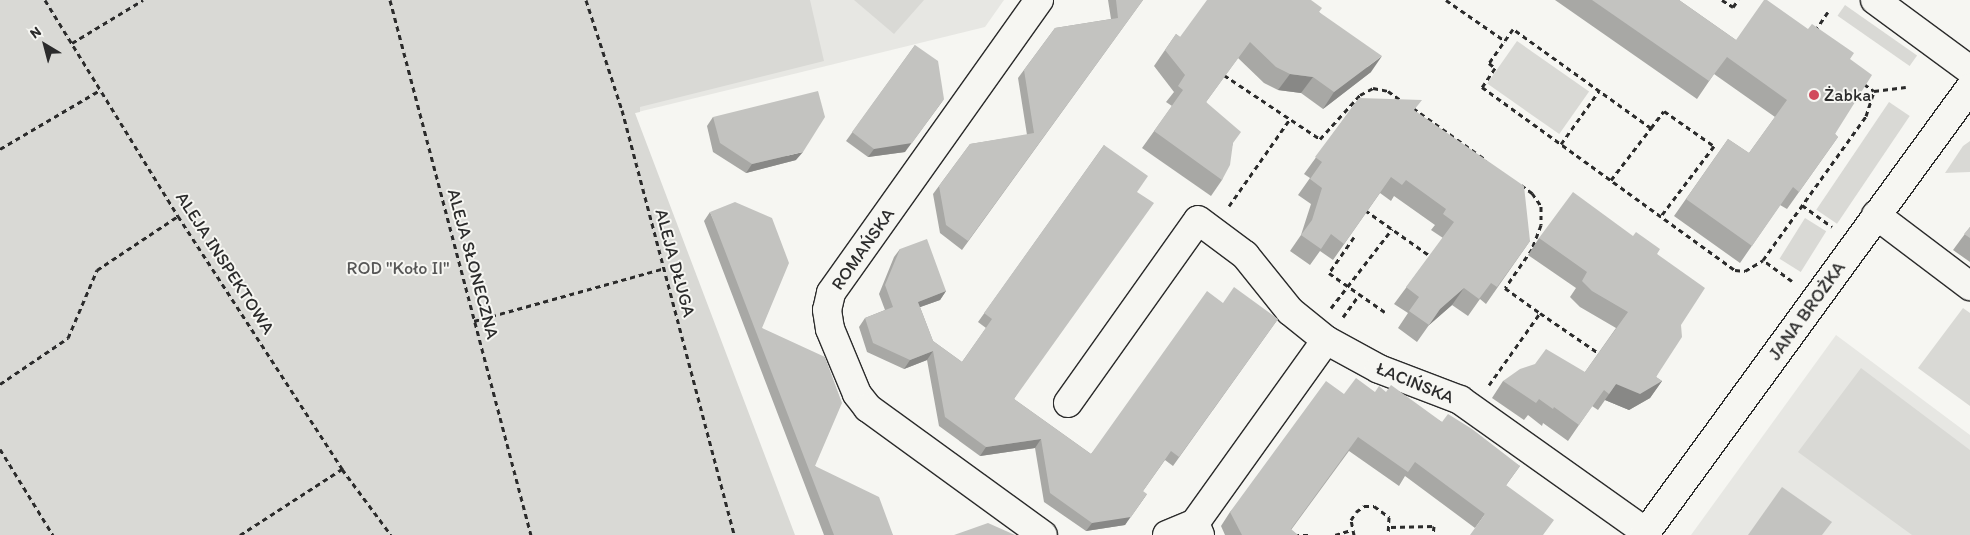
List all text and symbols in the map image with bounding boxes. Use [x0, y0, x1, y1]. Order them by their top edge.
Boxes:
north arrow [20, 20, 70, 70]
text: N [27, 23, 45, 42]
place label: Żabka [1824, 84, 1871, 106]
marker: Żabka [1808, 89, 1820, 101]
street label: ALEJA SŁONECZNA [443, 187, 503, 341]
street label: ALEJA INSPEKTOWA [171, 188, 279, 338]
street label: ROMAŃSKA [827, 204, 899, 294]
street label: ALEJA DŁUGA [650, 206, 700, 320]
park label: ROD "Koło II" [347, 257, 449, 279]
street label: JANA BROŻKA [1764, 257, 1850, 365]
street label: ŁACIŃSKA [1373, 358, 1457, 408]

